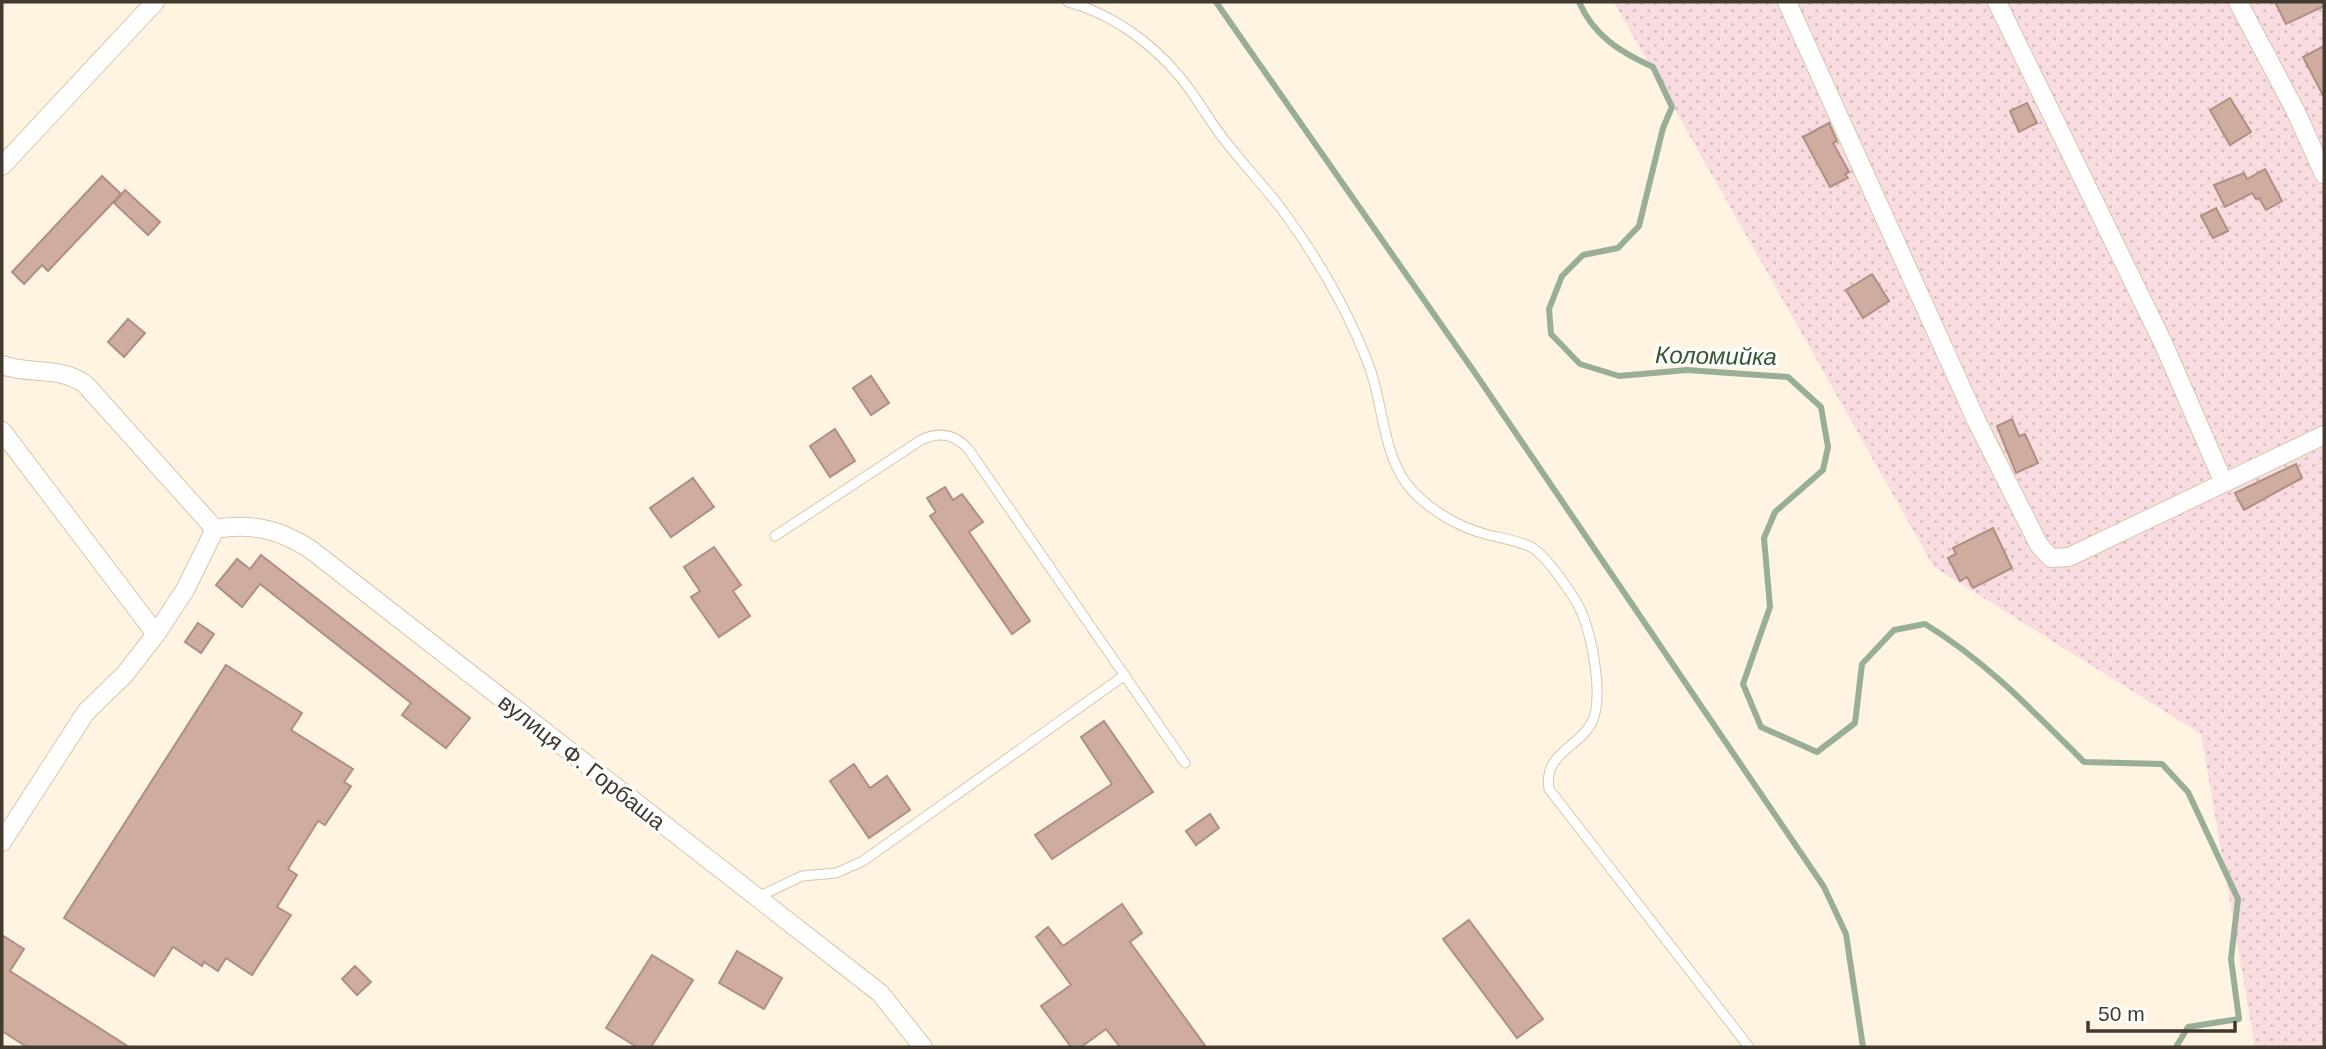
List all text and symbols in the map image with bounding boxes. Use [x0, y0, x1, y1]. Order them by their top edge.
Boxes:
water label: Коломийка [1655, 341, 1777, 370]
street label: вулиця Ф. Горбаша [493, 689, 671, 835]
scale bar [2088, 990, 2235, 1034]
text: 50 m [2098, 1002, 2145, 1025]

